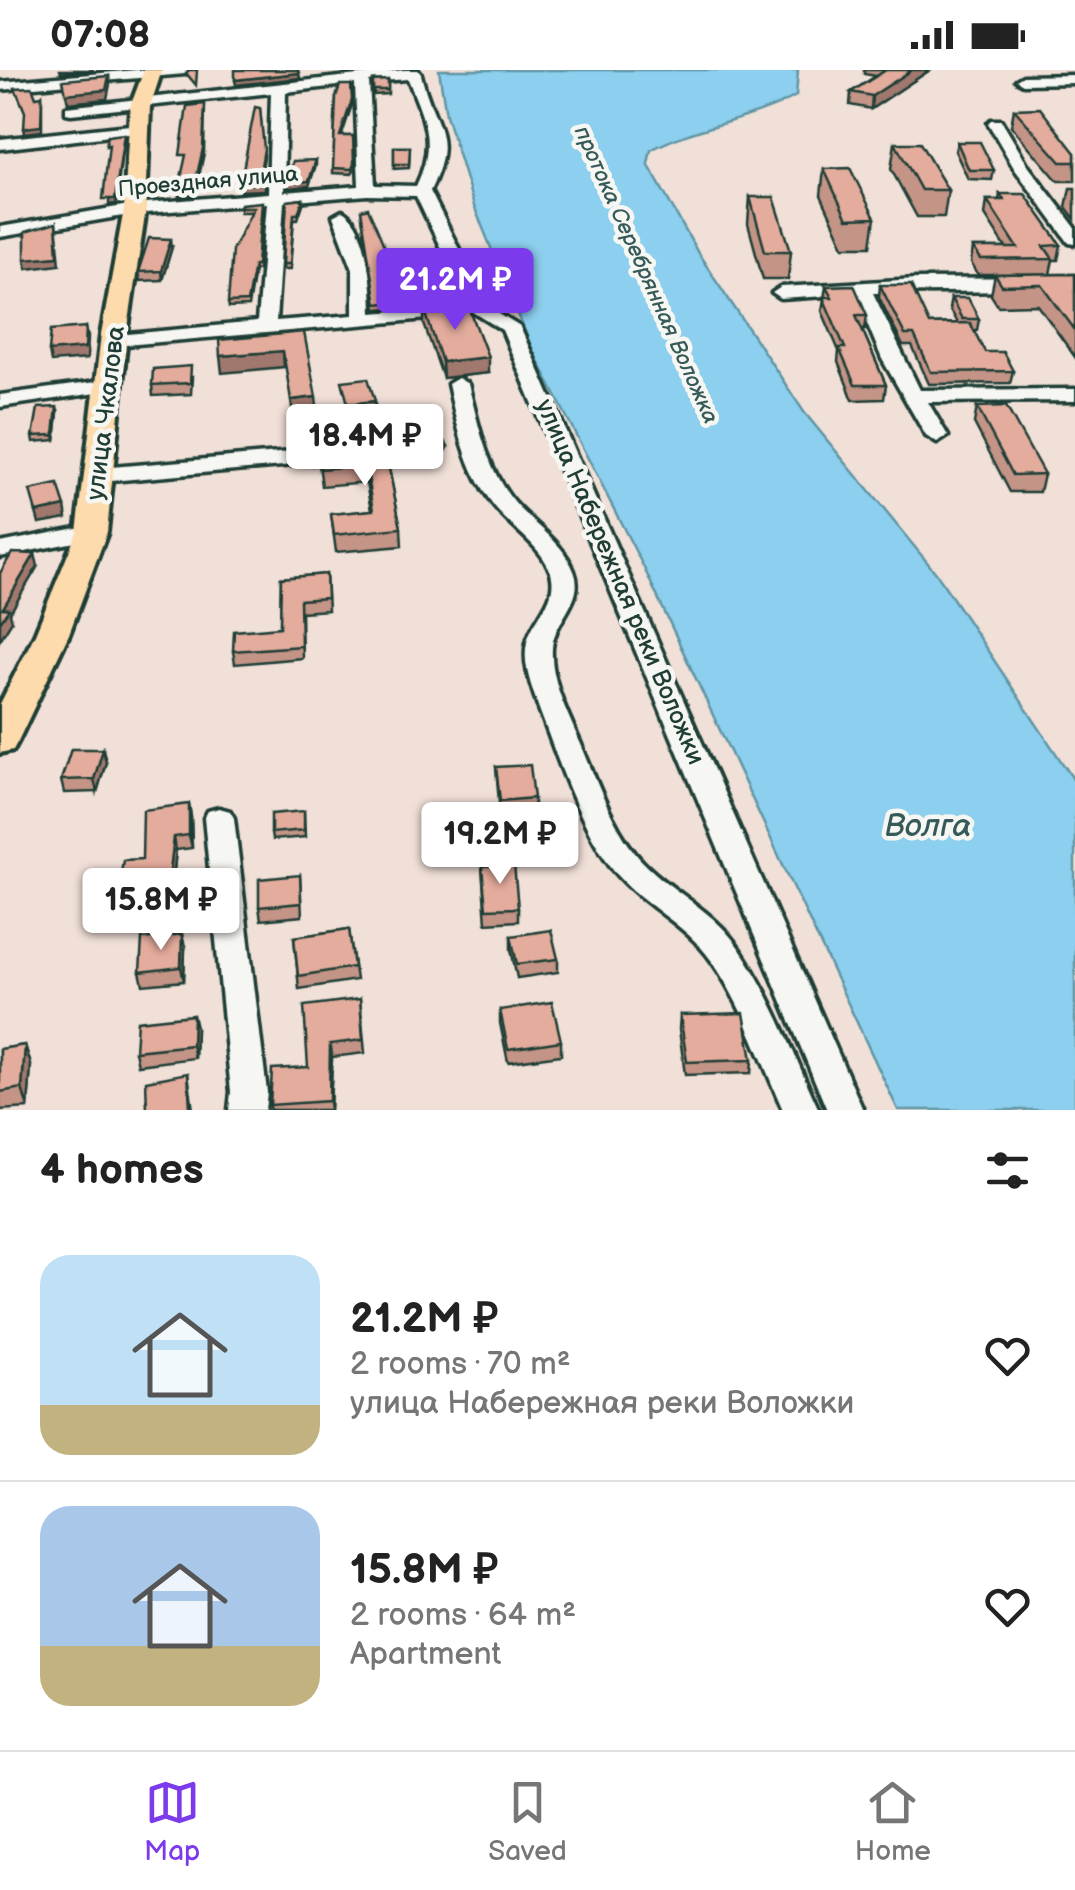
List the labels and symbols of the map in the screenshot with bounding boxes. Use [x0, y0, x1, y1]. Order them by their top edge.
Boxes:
water label: протока Серебрянная Воложка [568, 122, 724, 428]
street label: Проездная улица [117, 161, 299, 203]
pin: 21.2M ₽ [363, 248, 547, 333]
street label: улица Чкалова [80, 324, 132, 502]
street label: улица Набережная реки Воложки [529, 395, 711, 769]
pin: 18.4M ₽ [273, 404, 457, 489]
pin: 19.2M ₽ [408, 802, 592, 887]
water label: Волга [885, 807, 971, 846]
pin: 15.8M ₽ [69, 868, 253, 953]

